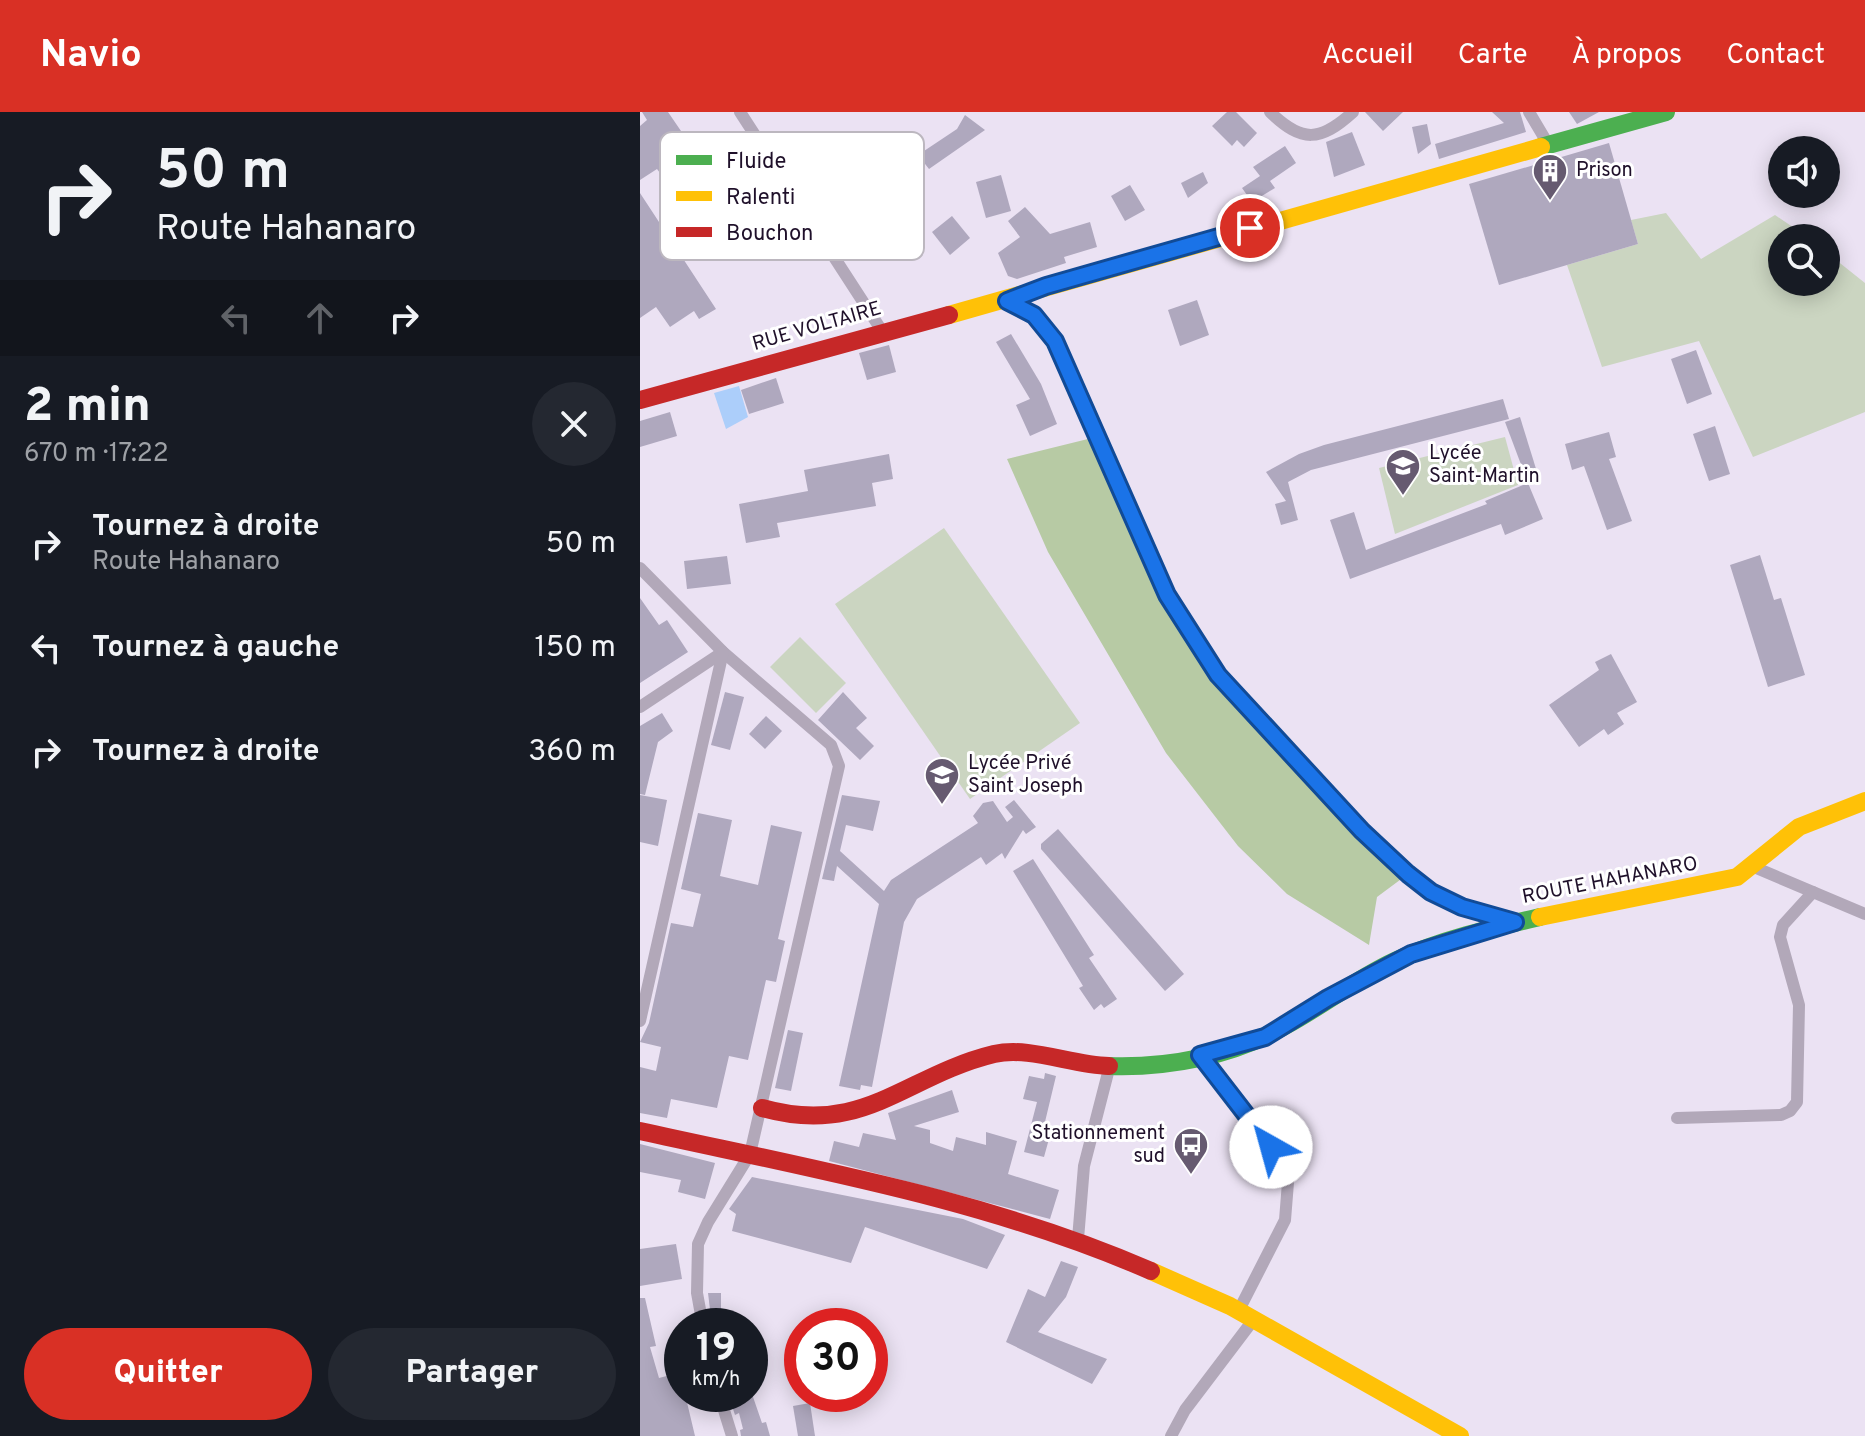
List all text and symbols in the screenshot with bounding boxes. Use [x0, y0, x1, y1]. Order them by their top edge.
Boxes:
text: Navio [40, 32, 142, 81]
text: Accueil [1322, 38, 1414, 74]
text: Carte [1458, 38, 1528, 74]
text: À propos [1572, 38, 1682, 74]
text: Contact [1726, 38, 1825, 74]
legend [660, 132, 924, 260]
map controls [1768, 136, 1840, 296]
button: sound [1768, 136, 1840, 208]
text: 50 m [156, 138, 290, 208]
icon: right [24, 144, 128, 248]
text: Fluide [726, 149, 786, 176]
building icon: Prison [1531, 152, 1569, 202]
place label: Prison [1576, 158, 1633, 184]
text: Ralenti [726, 185, 795, 212]
pin [1216, 194, 1284, 262]
icon: arrive [1228, 206, 1272, 250]
text: Route Hahanaro [156, 207, 416, 253]
text: Bouchon [726, 221, 813, 248]
button: search [1768, 224, 1840, 296]
icon: left [214, 296, 258, 340]
icon: ahead [298, 296, 342, 340]
icon: right [382, 296, 426, 340]
street label: RUE VOLTAIRE [750, 296, 884, 358]
text: 2 min [24, 378, 151, 438]
button: close [532, 382, 616, 466]
text: 670 m · 17:22 [24, 438, 169, 471]
place label: Lycée Saint-Martin [1429, 441, 1540, 490]
school or university icon: Lycée Saint-Martin [1384, 447, 1422, 497]
text: Tournez à droite [92, 509, 320, 546]
icon: right [24, 522, 68, 566]
text: 50 m [546, 526, 616, 563]
text: Route Hahanaro [92, 546, 280, 579]
icon: left [24, 626, 68, 670]
text: Tournez à gauche [92, 630, 339, 667]
text: 150 m [535, 630, 616, 667]
icon: right [24, 730, 68, 774]
text: Tournez à droite [92, 734, 320, 771]
text: 360 m [528, 734, 616, 771]
place label: Lycée Privé Saint Joseph [968, 751, 1083, 800]
school or university icon: Lycée Privé Saint Joseph [923, 756, 961, 806]
street label: ROUTE HAHANARO [1520, 851, 1700, 911]
position arrow [1229, 1105, 1313, 1189]
place label: Stationnement sud [1032, 1121, 1165, 1170]
bus stop icon: Stationnement sud [1172, 1126, 1210, 1176]
speed limit sign: 30 [784, 1308, 888, 1412]
text: 19 [696, 1325, 736, 1375]
button: Quitter [24, 1328, 312, 1420]
button: Partager [328, 1328, 616, 1420]
text: km/h [692, 1367, 740, 1393]

